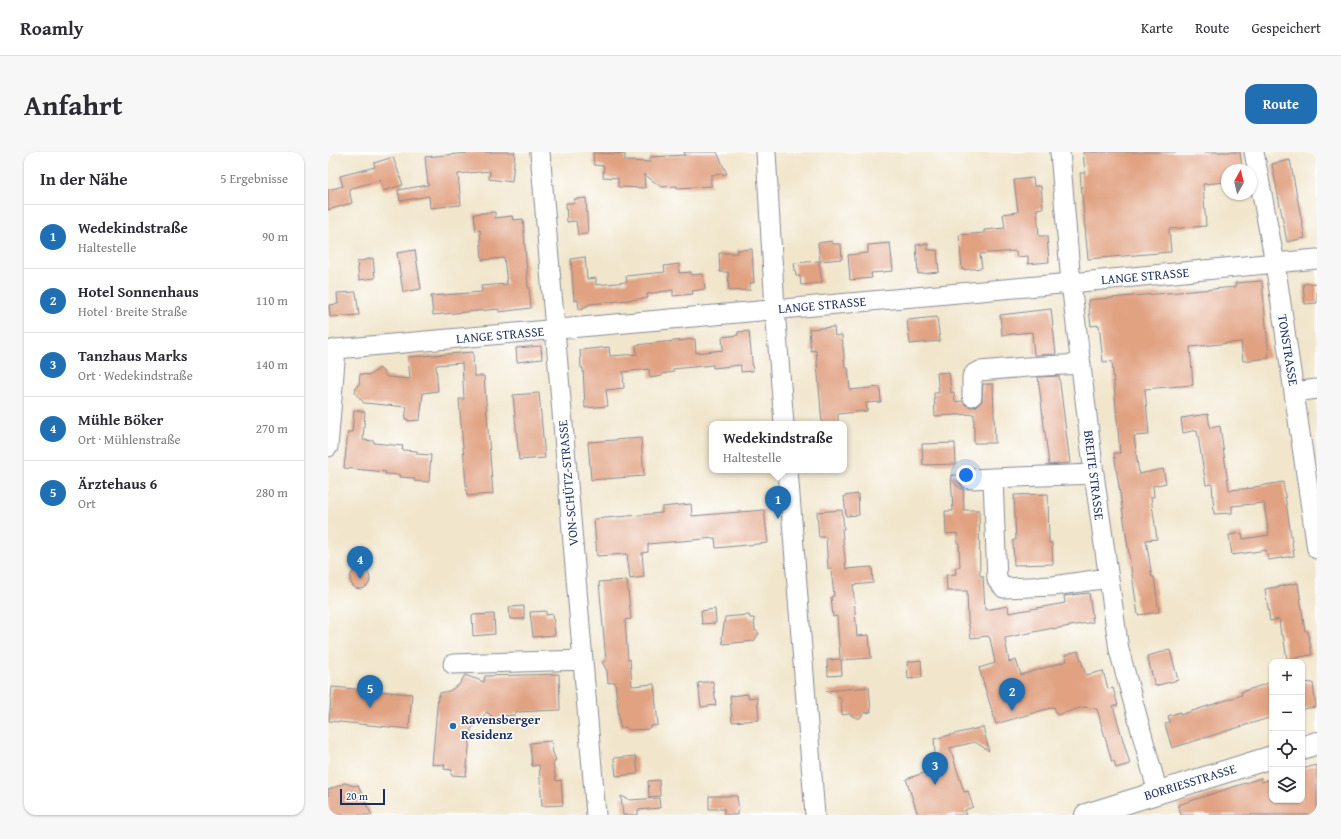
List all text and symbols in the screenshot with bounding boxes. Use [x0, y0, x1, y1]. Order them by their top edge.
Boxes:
text: Roamly [20, 14, 84, 42]
text: Karte [1141, 18, 1173, 38]
text: Route [1195, 18, 1229, 38]
text: Gespeichert [1251, 18, 1321, 38]
text: Anfahrt [24, 84, 123, 125]
button: Route [1245, 84, 1317, 124]
north arrow [1221, 164, 1257, 200]
text: In der Nähe [40, 166, 128, 191]
text: 5 Ergebnisse [220, 169, 288, 188]
text: Wedekindstraße [78, 217, 188, 238]
text: 1 [50, 227, 56, 246]
text: 90 m [262, 227, 288, 246]
text: Haltestelle [78, 238, 136, 257]
street label: LANGE STRASSE [1100, 263, 1190, 289]
text: Hotel Sonnenhaus [78, 281, 199, 302]
text: 2 [50, 291, 56, 310]
text: 110 m [256, 291, 288, 310]
street label: LANGE STRASSE [777, 292, 867, 318]
text: Hotel · Breite Straße [78, 302, 187, 321]
street label: TONSTRASSE [1273, 313, 1303, 387]
street label: LANGE STRASSE [455, 322, 545, 348]
text: Tanzhaus Marks [78, 345, 187, 366]
text: 3 [50, 355, 56, 374]
text: 140 m [256, 355, 288, 374]
text: Ort · Wedekindstraße [78, 366, 193, 385]
text: Mühle Böker [78, 409, 163, 430]
text: 4 [50, 419, 56, 438]
text: 270 m [256, 419, 288, 438]
street label: VON-SCHÜTZ-STRASSE [553, 419, 583, 547]
popup [709, 421, 847, 473]
text: Wedekindstraße [723, 427, 833, 448]
street label: BREITE STRASSE [1079, 429, 1109, 521]
text: Ort · Mühlenstraße [78, 430, 181, 449]
text: Haltestelle [723, 448, 781, 467]
your location [956, 465, 976, 485]
text: Ärztehaus 6 [78, 473, 157, 494]
text: 5 [50, 483, 56, 502]
text: 280 m [256, 483, 288, 502]
pin: 1 [765, 486, 791, 519]
text: Ort [78, 494, 96, 513]
pin: 4 [347, 546, 373, 579]
map controls [1269, 659, 1305, 803]
button: + [1269, 659, 1305, 695]
pin: 5 [357, 675, 383, 708]
pin: 2 [999, 678, 1025, 711]
button: − [1269, 695, 1305, 731]
place label: Ravensberger Residenz [461, 710, 540, 744]
marker: Ravensberger Residenz [448, 721, 458, 731]
button: locate [1269, 731, 1305, 767]
pin: 3 [922, 752, 948, 785]
street label: BORRIESSTRASSE [1142, 759, 1239, 805]
button: layers [1269, 767, 1305, 803]
scale bar [340, 787, 385, 806]
text: 20 m [346, 788, 368, 804]

